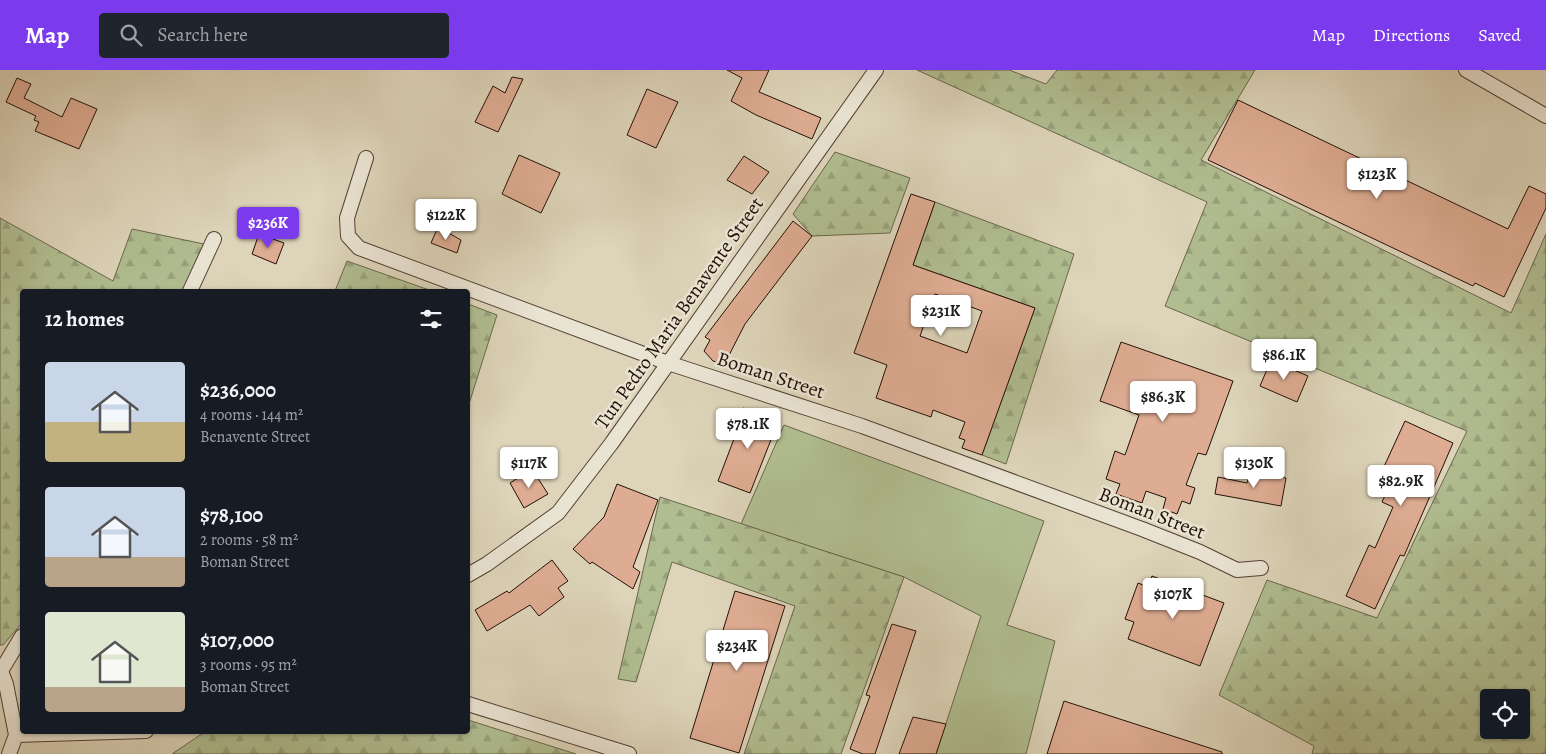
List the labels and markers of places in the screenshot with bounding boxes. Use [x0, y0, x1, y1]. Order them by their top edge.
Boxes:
pin: $123K [1342, 158, 1412, 200]
pin: $122K [411, 198, 481, 241]
pin: $236K [233, 206, 303, 249]
pin: $231K [906, 294, 976, 337]
pin: $86.1K [1243, 338, 1325, 381]
pin: $86.3K [1122, 380, 1204, 423]
pin: $78.1K [707, 408, 789, 450]
pin: $117K [494, 446, 564, 489]
pin: $130K [1219, 446, 1289, 489]
pin: $82.9K [1360, 464, 1442, 507]
pin: $107K [1138, 578, 1208, 620]
pin: $234K [702, 630, 772, 672]

